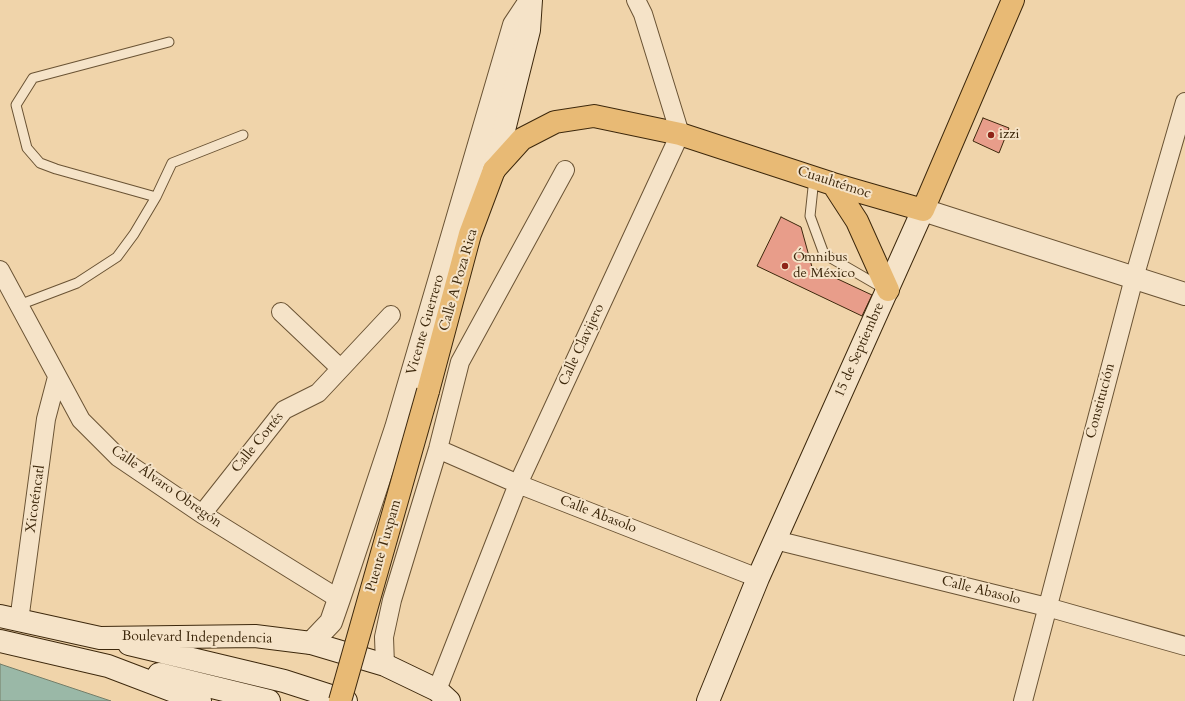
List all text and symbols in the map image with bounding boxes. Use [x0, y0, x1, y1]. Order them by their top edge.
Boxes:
place label: izzi [999, 127, 1019, 143]
marker: izzi [986, 130, 996, 140]
street label: Cuauhtémoc [795, 163, 873, 203]
street label: Calle A Poza Rica [436, 227, 482, 333]
place label: Ómnibus de México [793, 250, 855, 282]
marker: Ómnibus de México [780, 261, 790, 271]
street label: Vicente Guerrero [404, 273, 448, 377]
street label: 15 de Septiembre [832, 300, 888, 400]
street label: Calle Clavijero [556, 301, 608, 389]
street label: Constitución [1083, 362, 1119, 440]
street label: Calle Cortés [229, 409, 287, 477]
street label: Calle Álvaro Obregón [107, 442, 225, 532]
street label: Xicoténcatl [23, 464, 49, 534]
street label: Calle Abasolo [557, 493, 639, 537]
street label: Puente Tuxpam [363, 498, 405, 594]
street label: Calle Abasolo [940, 573, 1022, 609]
street label: Boulevard Independencia [122, 628, 272, 648]

